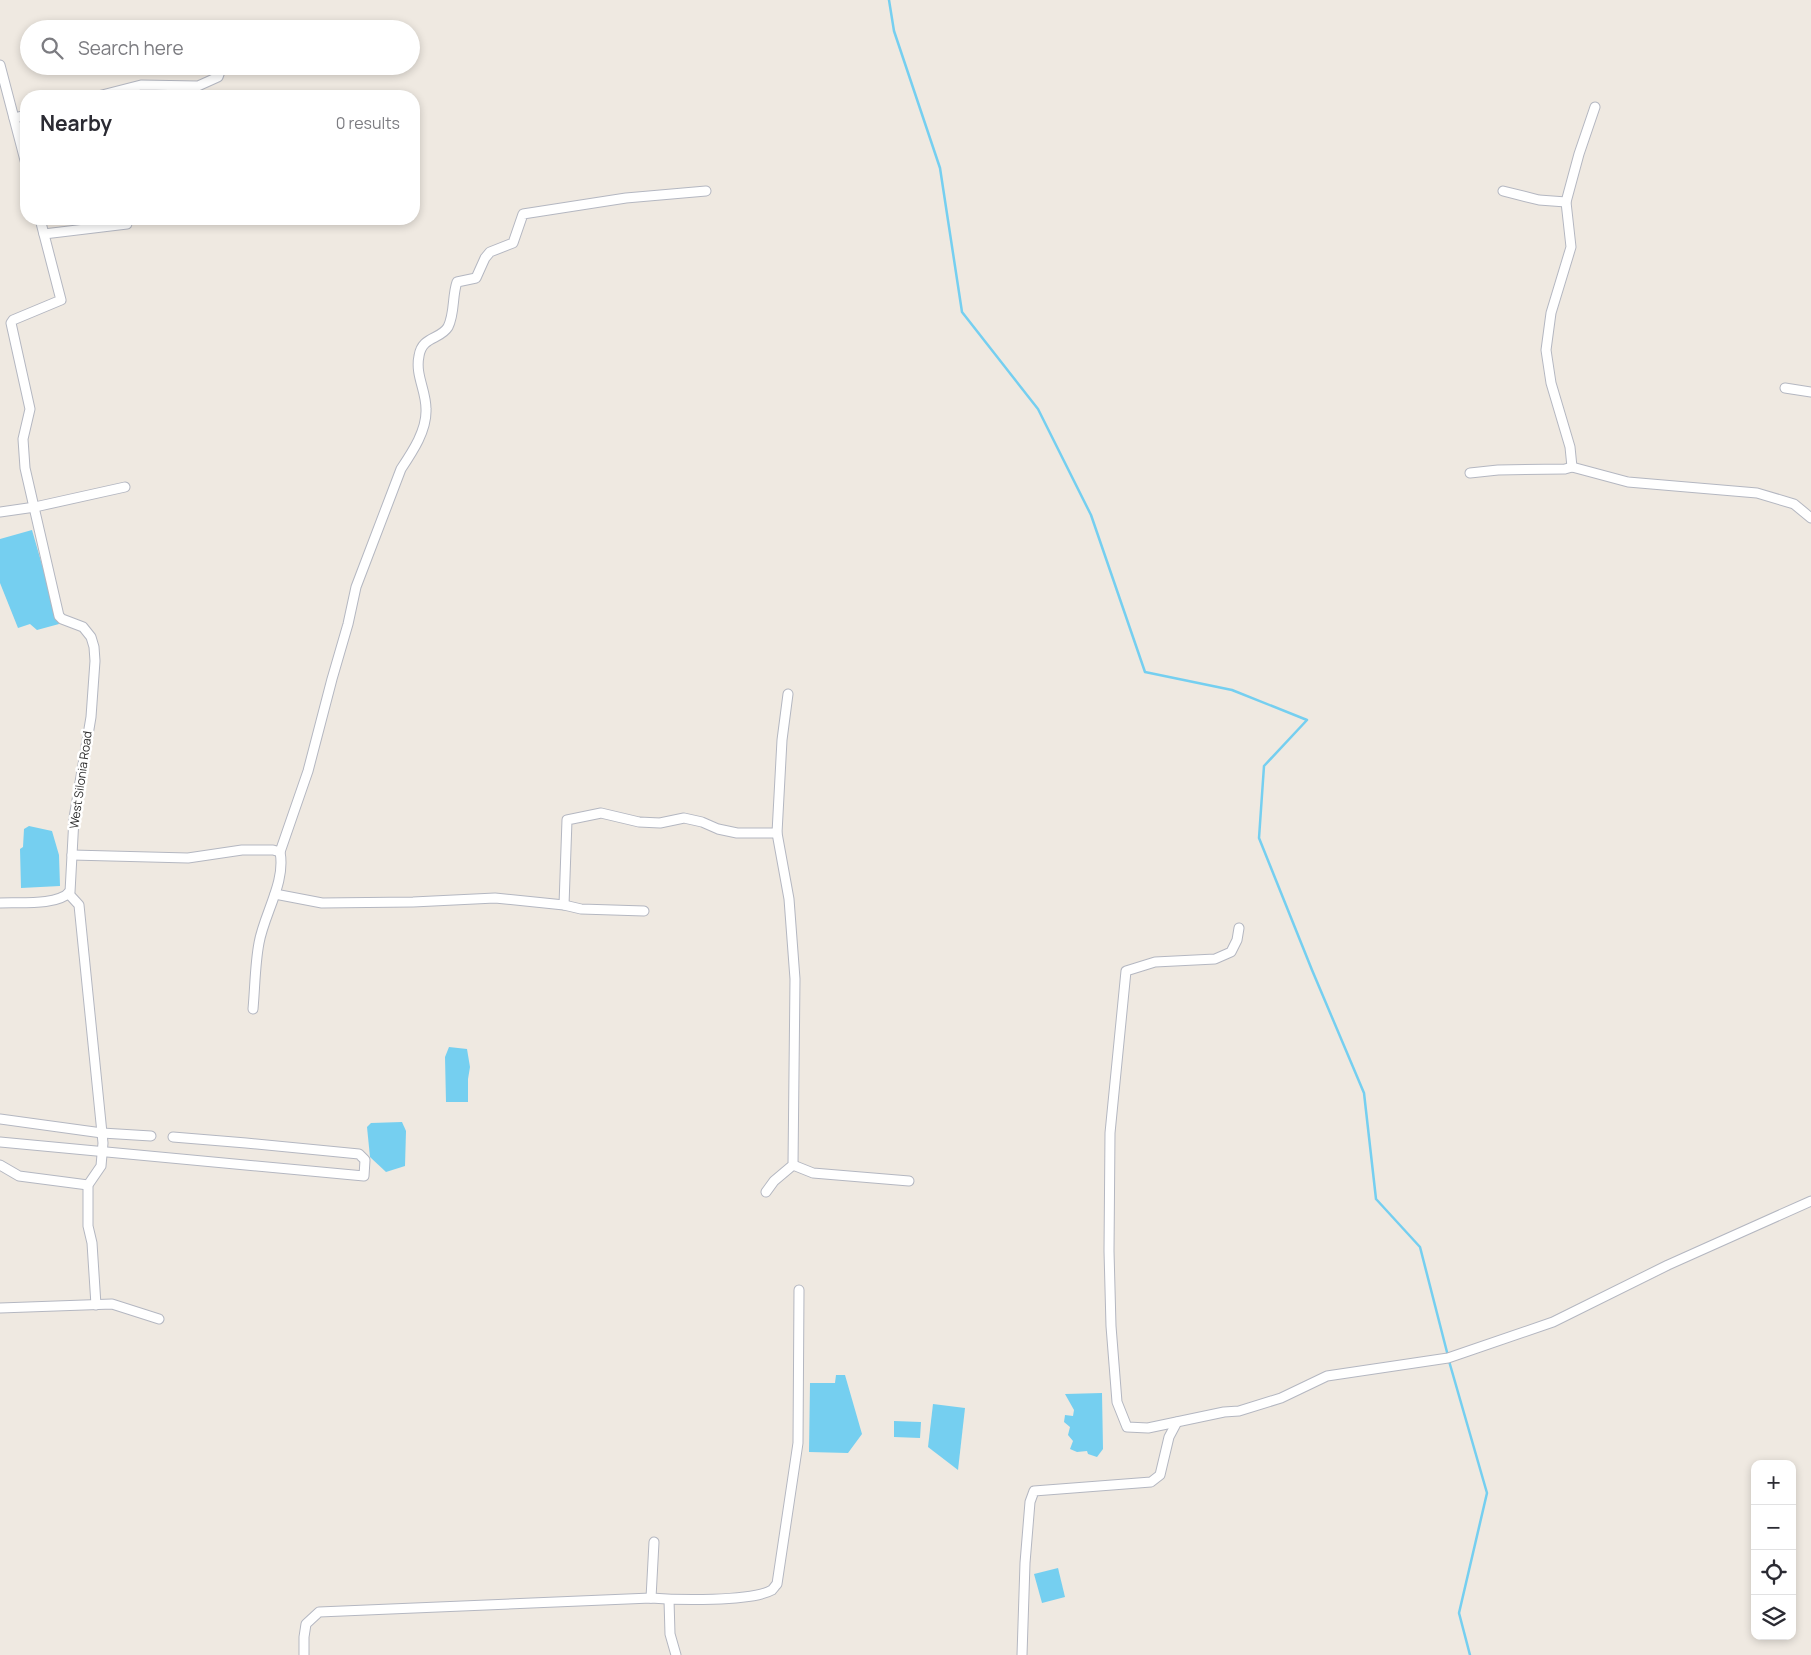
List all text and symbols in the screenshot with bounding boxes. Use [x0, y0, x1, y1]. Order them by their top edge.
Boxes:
search box [20, 20, 420, 75]
icon: search [38, 34, 66, 62]
text: Search here [78, 35, 184, 61]
text: Nearby [40, 109, 112, 137]
text: 0 results [336, 112, 400, 134]
street label: West Silonia Road [65, 730, 96, 830]
map controls [1751, 1460, 1796, 1640]
button: + [1751, 1460, 1796, 1505]
button: − [1751, 1505, 1796, 1550]
button: locate [1751, 1550, 1796, 1595]
button: layers [1751, 1595, 1796, 1640]

